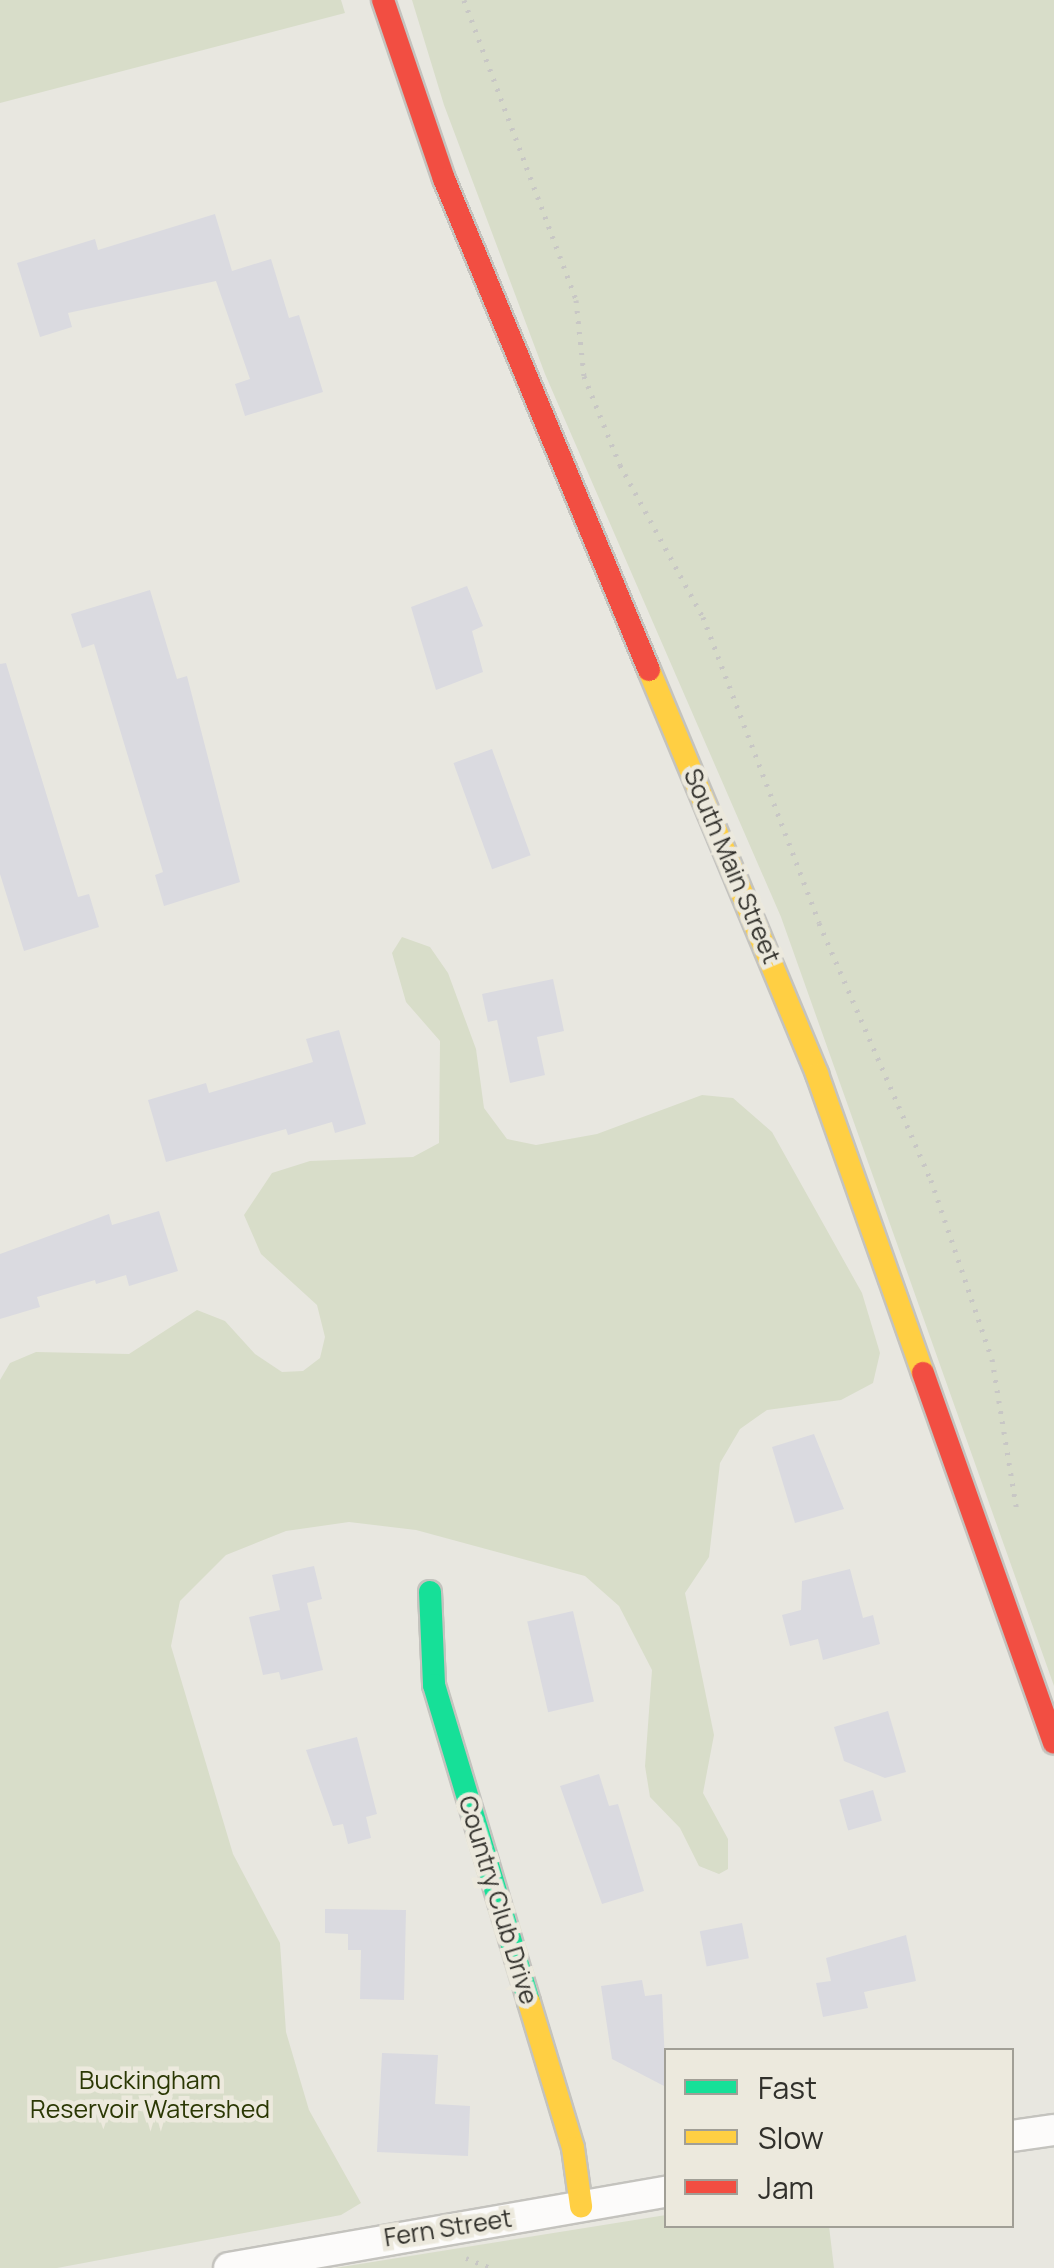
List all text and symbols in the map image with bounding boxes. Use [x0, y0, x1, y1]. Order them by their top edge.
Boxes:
street label: South Main Street [677, 764, 787, 968]
street label: Country Club Drive [452, 1792, 544, 2008]
legend [664, 2048, 1014, 2228]
park label: Buckingham Reservoir Watershed [30, 2066, 270, 2125]
text: Fast [758, 2067, 817, 2108]
text: Slow [758, 2117, 824, 2158]
text: Jam [758, 2167, 814, 2208]
street label: Fern Street [382, 2203, 514, 2253]

